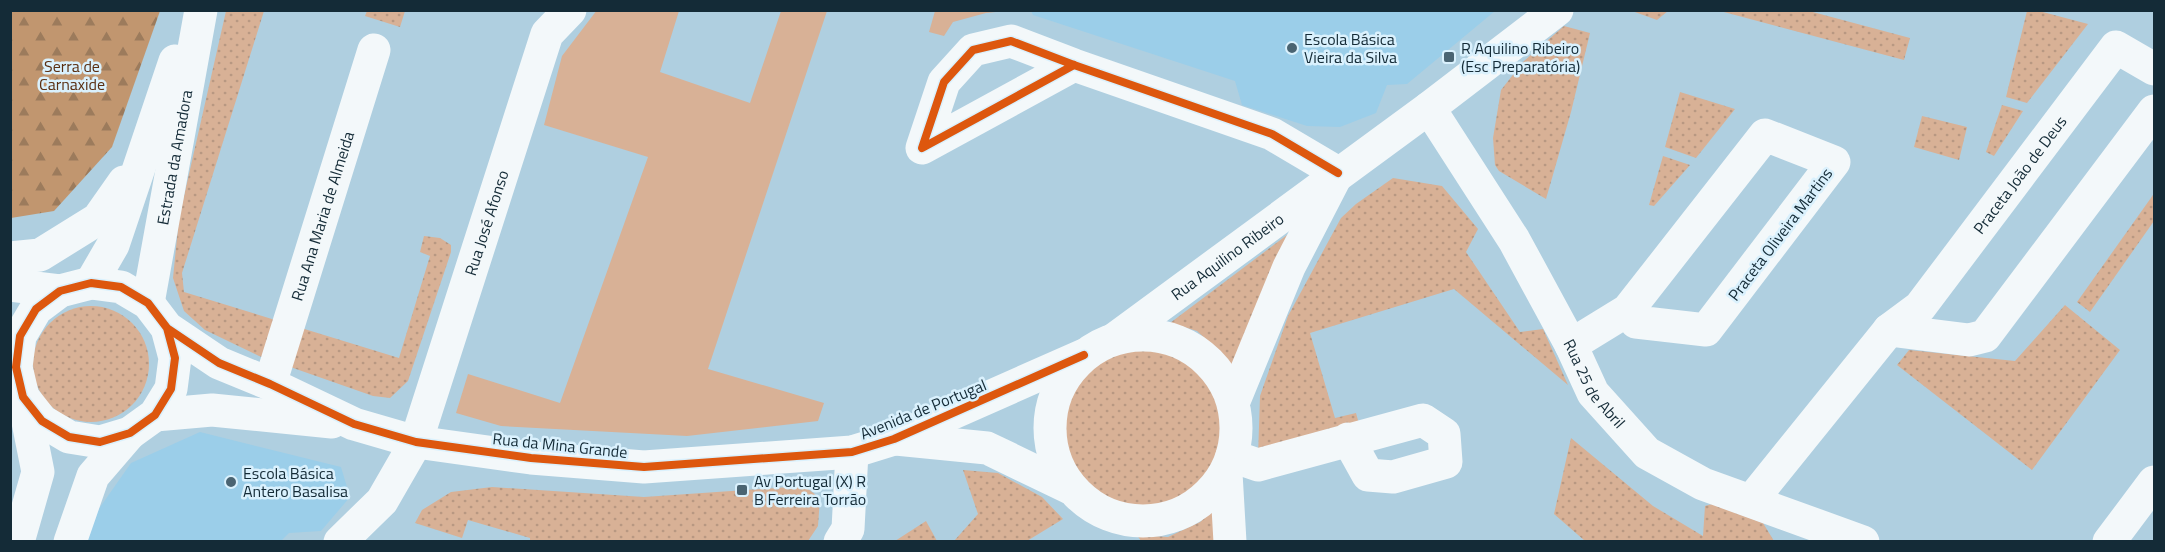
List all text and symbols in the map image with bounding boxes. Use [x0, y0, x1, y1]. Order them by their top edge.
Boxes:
place label: Escola Básica Vieira da Silva [1304, 27, 1397, 69]
place label: R Aquilino Ribeiro (Esc Preparatória) [1461, 36, 1580, 78]
marker: Escola Básica Vieira da Silva [1285, 41, 1299, 55]
marker: R Aquilino Ribeiro (Esc Preparatória) [1442, 50, 1456, 64]
park label: Serra de Carnaxide [39, 54, 105, 96]
street label: Estrada da Amadora [150, 88, 198, 227]
street label: Praceta João de Deus [1967, 111, 2072, 239]
street label: Rua Ana Maria de Almeida [285, 128, 360, 304]
street label: Praceta Oliveira Martins [1722, 162, 1838, 306]
street label: Rua José Afonso [458, 167, 515, 279]
street label: Rua Aquilino Ribeiro [1166, 207, 1289, 306]
street label: Rua 25 de Abril [1558, 334, 1631, 434]
street label: Avenida de Portugal [856, 373, 990, 445]
street label: Rua da Mina Grande [491, 426, 629, 464]
place label: Escola Básica Antero Basalisa [243, 461, 348, 503]
place label: Av Portugal (X) R B Ferreira Torrão [754, 469, 866, 511]
marker: Escola Básica Antero Basalisa [224, 475, 238, 489]
marker: Av Portugal (X) R B Ferreira Torrão [735, 483, 749, 497]

